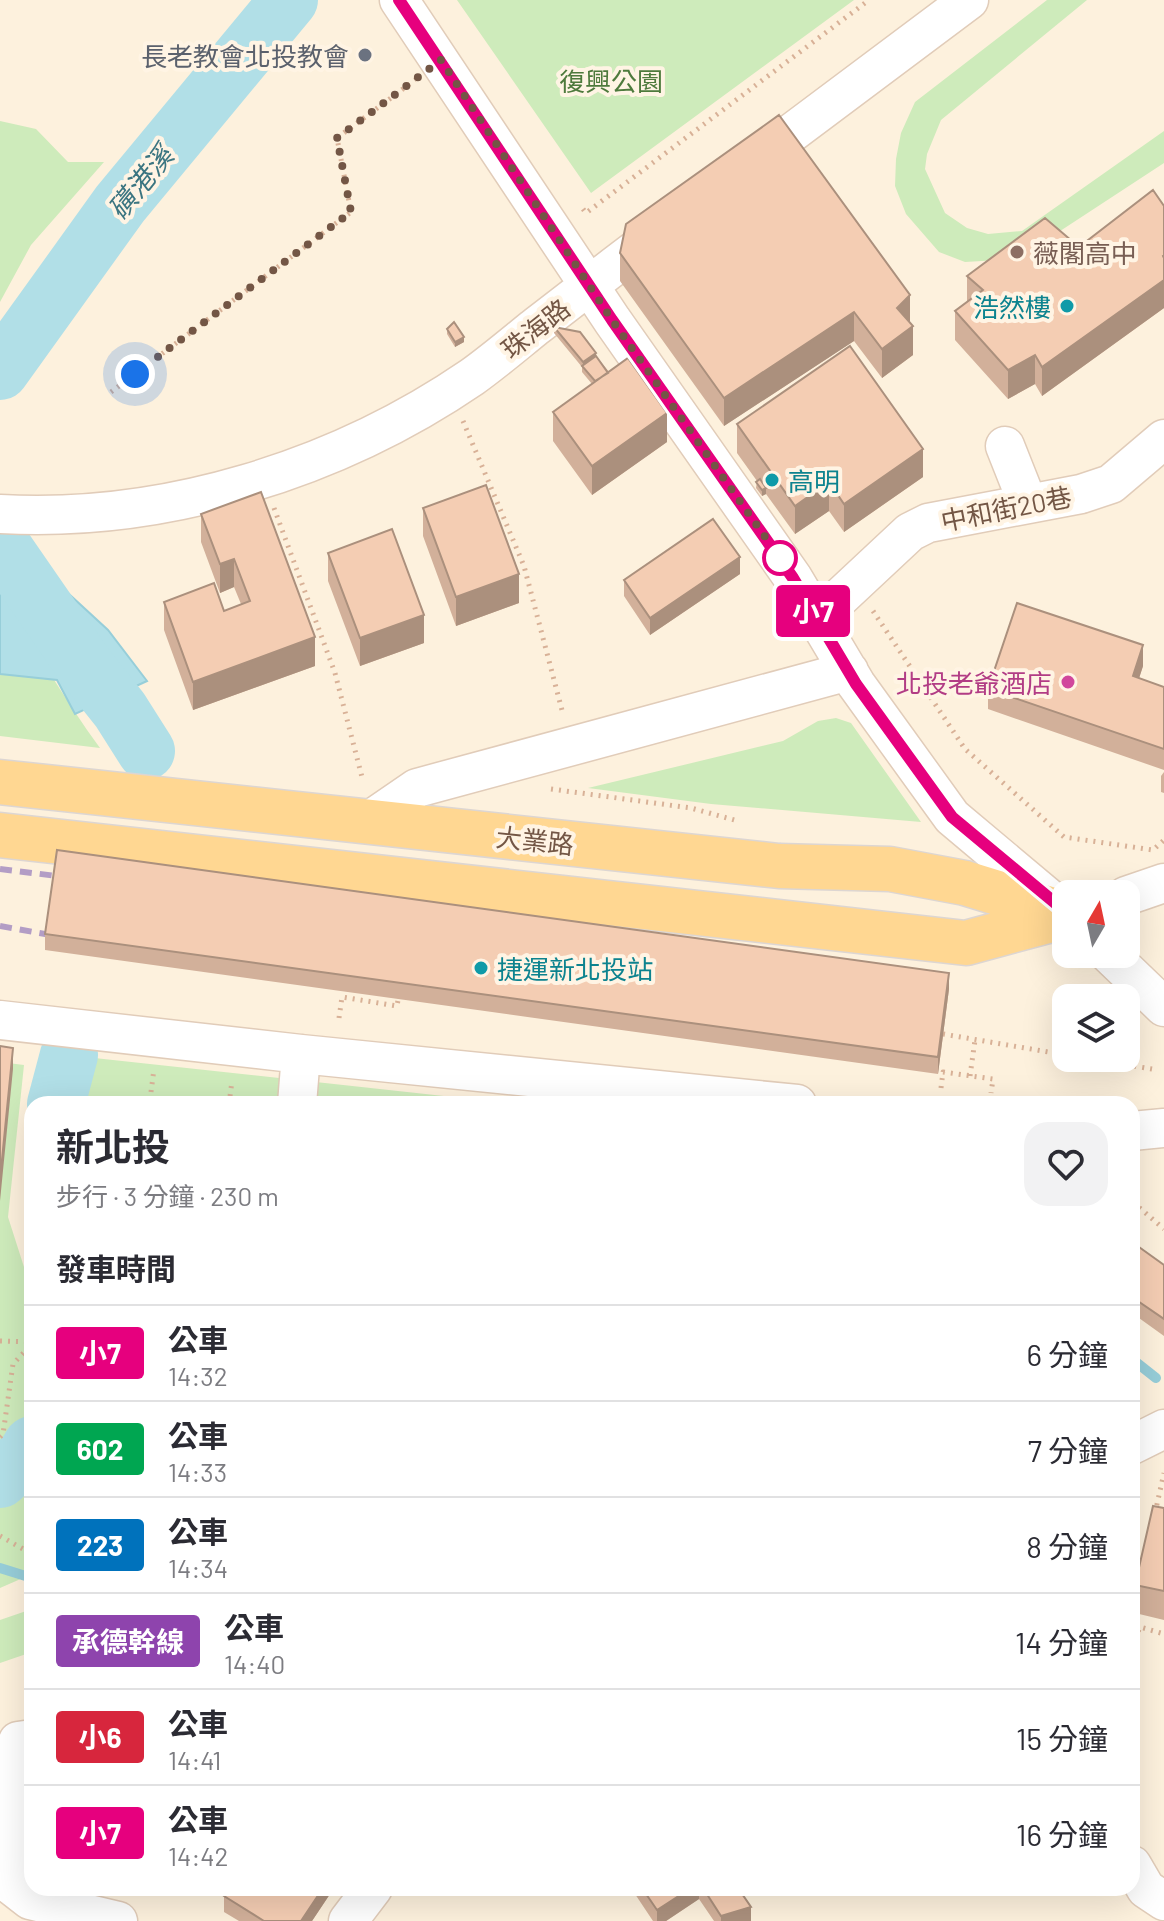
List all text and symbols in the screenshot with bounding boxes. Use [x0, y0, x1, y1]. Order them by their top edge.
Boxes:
place label: 長老教會北投教會 [141, 40, 349, 71]
marker: 長老教會北投教會 [356, 46, 374, 64]
park label: 復興公園 [559, 65, 663, 96]
water label: 磺港溪 [100, 136, 182, 225]
place label: 薇閣高中 [1033, 237, 1137, 268]
marker: 薇閣高中 [1008, 243, 1026, 261]
place label: 浩然樓 [973, 291, 1051, 322]
street label: 珠海路 [495, 292, 575, 364]
marker: 浩然樓 [1058, 297, 1076, 315]
your location [115, 354, 155, 394]
place label: 高明 [788, 465, 840, 496]
marker: 高明 [763, 471, 781, 489]
street label: 中和街20巷 [938, 480, 1074, 536]
unlabelled marker [763, 541, 797, 575]
line badge: 小7 [777, 585, 849, 637]
text: 小7 [792, 594, 834, 628]
place label: 北投老爺酒店 [896, 667, 1052, 698]
marker: 北投老爺酒店 [1059, 673, 1077, 691]
street label: 大業路 [495, 821, 575, 859]
north arrow [1052, 880, 1140, 968]
map controls [1052, 880, 1140, 1072]
place label: 捷運新北投站 [497, 953, 653, 984]
marker: 捷運新北投站 [472, 959, 490, 977]
button: layers [1052, 984, 1140, 1072]
button: heart [1024, 1122, 1108, 1206]
text: 新北投 [56, 1123, 170, 1169]
text: 步行 · 3 分鐘 · 230 m [56, 1180, 279, 1211]
text: 發車時間 [56, 1250, 176, 1286]
text: 公車 [168, 1321, 228, 1357]
text: 小7 [79, 1336, 121, 1370]
text: 6 分鐘 [1027, 1336, 1108, 1372]
text: 14:32 [168, 1360, 228, 1391]
text: 公車 [168, 1417, 228, 1453]
text: 602 [77, 1432, 123, 1466]
text: 7 分鐘 [1028, 1432, 1108, 1468]
text: 14:33 [168, 1456, 227, 1487]
text: 公車 [168, 1513, 228, 1549]
text: 223 [77, 1528, 123, 1562]
text: 8 分鐘 [1026, 1528, 1108, 1564]
text: 14:34 [168, 1552, 228, 1583]
text: 公車 [224, 1609, 284, 1645]
text: 承德幹線 [72, 1624, 184, 1658]
text: 14 分鐘 [1015, 1624, 1108, 1660]
text: 14:40 [224, 1648, 285, 1679]
text: 公車 [168, 1705, 228, 1741]
text: 小6 [78, 1720, 122, 1754]
text: 15 分鐘 [1016, 1720, 1108, 1756]
text: 14:41 [168, 1744, 221, 1775]
text: 公車 [168, 1801, 228, 1837]
text: 小7 [79, 1816, 121, 1850]
text: 16 分鐘 [1016, 1816, 1108, 1852]
text: 14:42 [168, 1840, 229, 1871]

